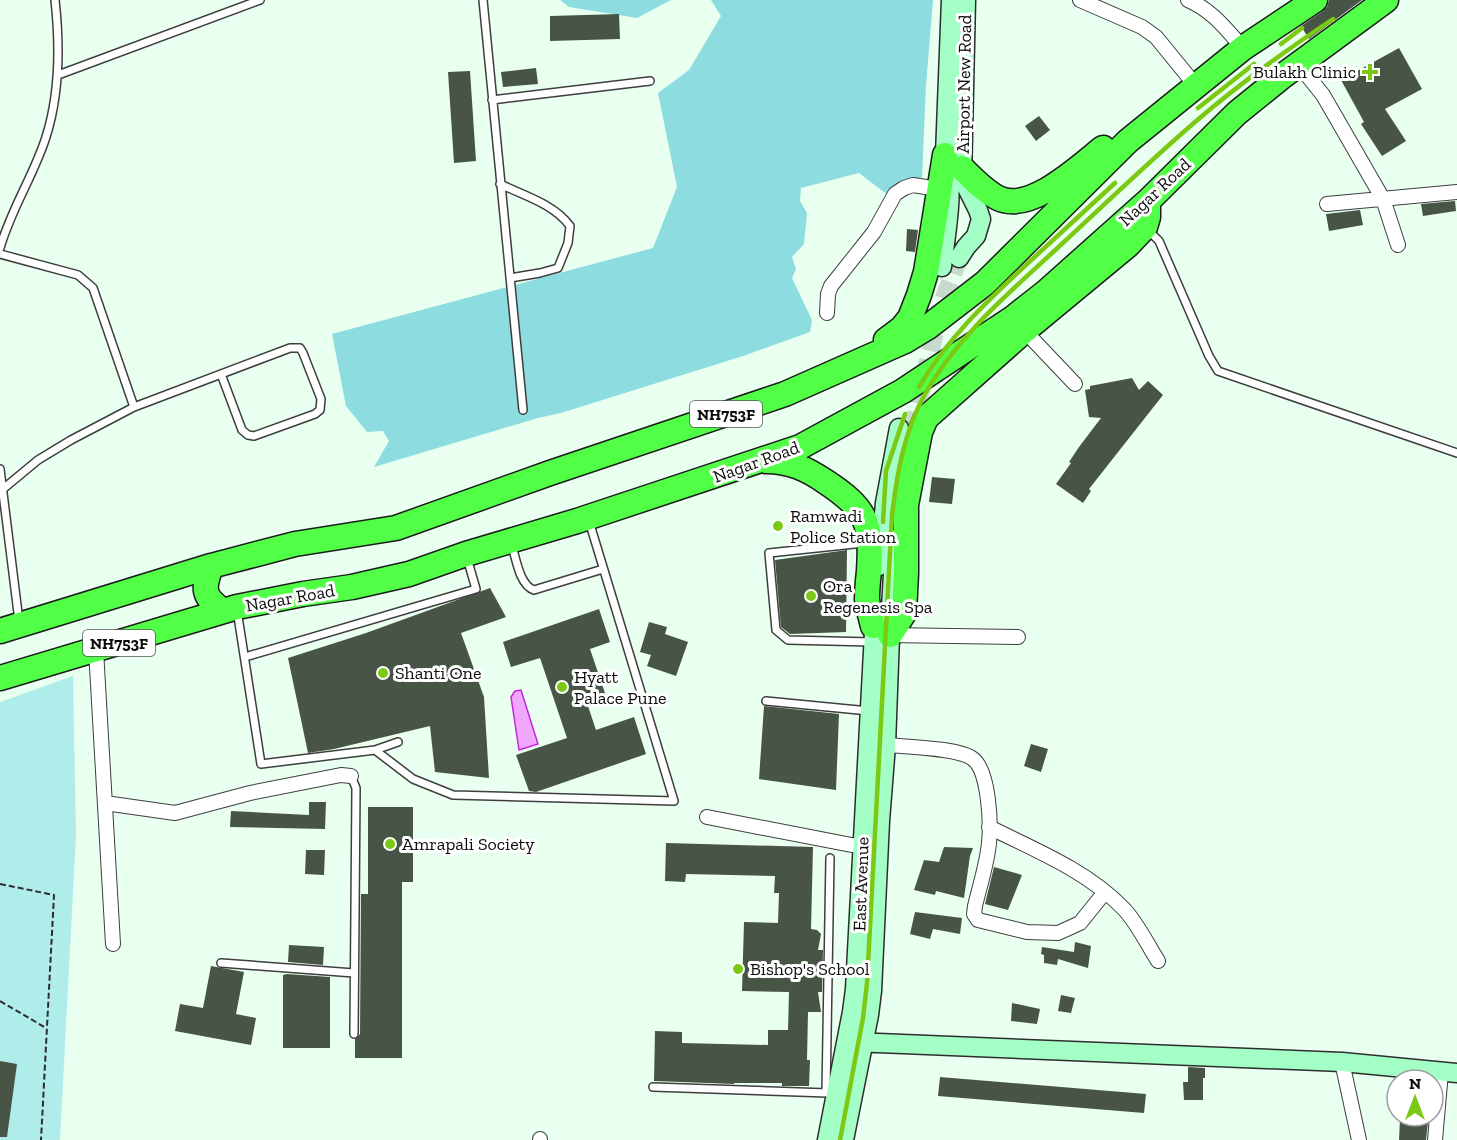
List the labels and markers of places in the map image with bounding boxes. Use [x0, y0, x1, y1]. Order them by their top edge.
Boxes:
place label: Bulakh Clinic [1253, 61, 1356, 83]
marker: Bulakh Clinic [1361, 63, 1379, 81]
place label: Ramwadi Police Station [790, 505, 897, 548]
marker: Ramwadi Police Station [771, 519, 785, 533]
place label: Ora Regenesis Spa [823, 575, 933, 618]
marker: Ora Regenesis Spa [804, 589, 818, 603]
place label: Shanti One [395, 662, 481, 684]
marker: Shanti One [376, 666, 390, 680]
place label: Hyatt Palace Pune [574, 666, 666, 709]
marker: Hyatt Palace Pune [555, 680, 569, 694]
place label: Amrapali Society [402, 833, 535, 855]
marker: Amrapali Society [383, 837, 397, 851]
place label: Bishop's School [750, 958, 870, 980]
marker: Bishop's School [731, 962, 745, 976]

